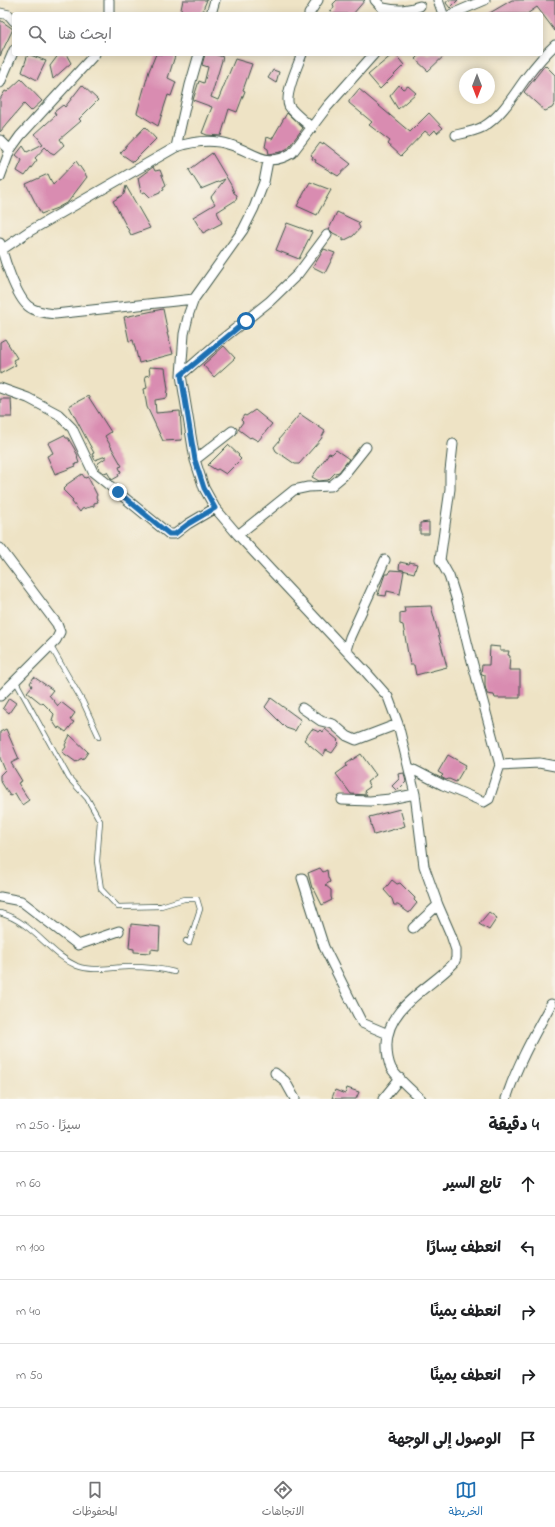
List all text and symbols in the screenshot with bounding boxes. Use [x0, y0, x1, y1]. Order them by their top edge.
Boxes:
search box [12, 12, 543, 56]
icon: search [26, 23, 48, 45]
text: ابحث هنا [58, 24, 112, 46]
north arrow [459, 68, 495, 104]
route start [237, 312, 255, 330]
route end [109, 483, 127, 501]
text: 4 دقيقة [489, 1113, 539, 1138]
text: سيرًا · 250 m [16, 1116, 81, 1135]
text: تابع السير [444, 1173, 501, 1195]
icon: ahead [517, 1173, 539, 1195]
text: 60 m [16, 1174, 41, 1193]
text: انعطف يسارًا [426, 1237, 501, 1259]
icon: left [517, 1237, 539, 1259]
text: 100 m [16, 1238, 45, 1257]
text: انعطف يمينًا [430, 1301, 501, 1323]
icon: right [517, 1301, 539, 1323]
text: 40 m [16, 1302, 40, 1321]
text: انعطف يمينًا [430, 1365, 501, 1387]
icon: right [517, 1365, 539, 1387]
text: 50 m [16, 1366, 42, 1385]
text: الوصول إلى الوجهة [388, 1429, 501, 1451]
icon: arrive [517, 1429, 539, 1451]
tab: المحفوظات [72, 1479, 117, 1521]
tab: الاتجاهات [262, 1479, 304, 1521]
tab: الخريطة [449, 1479, 483, 1521]

